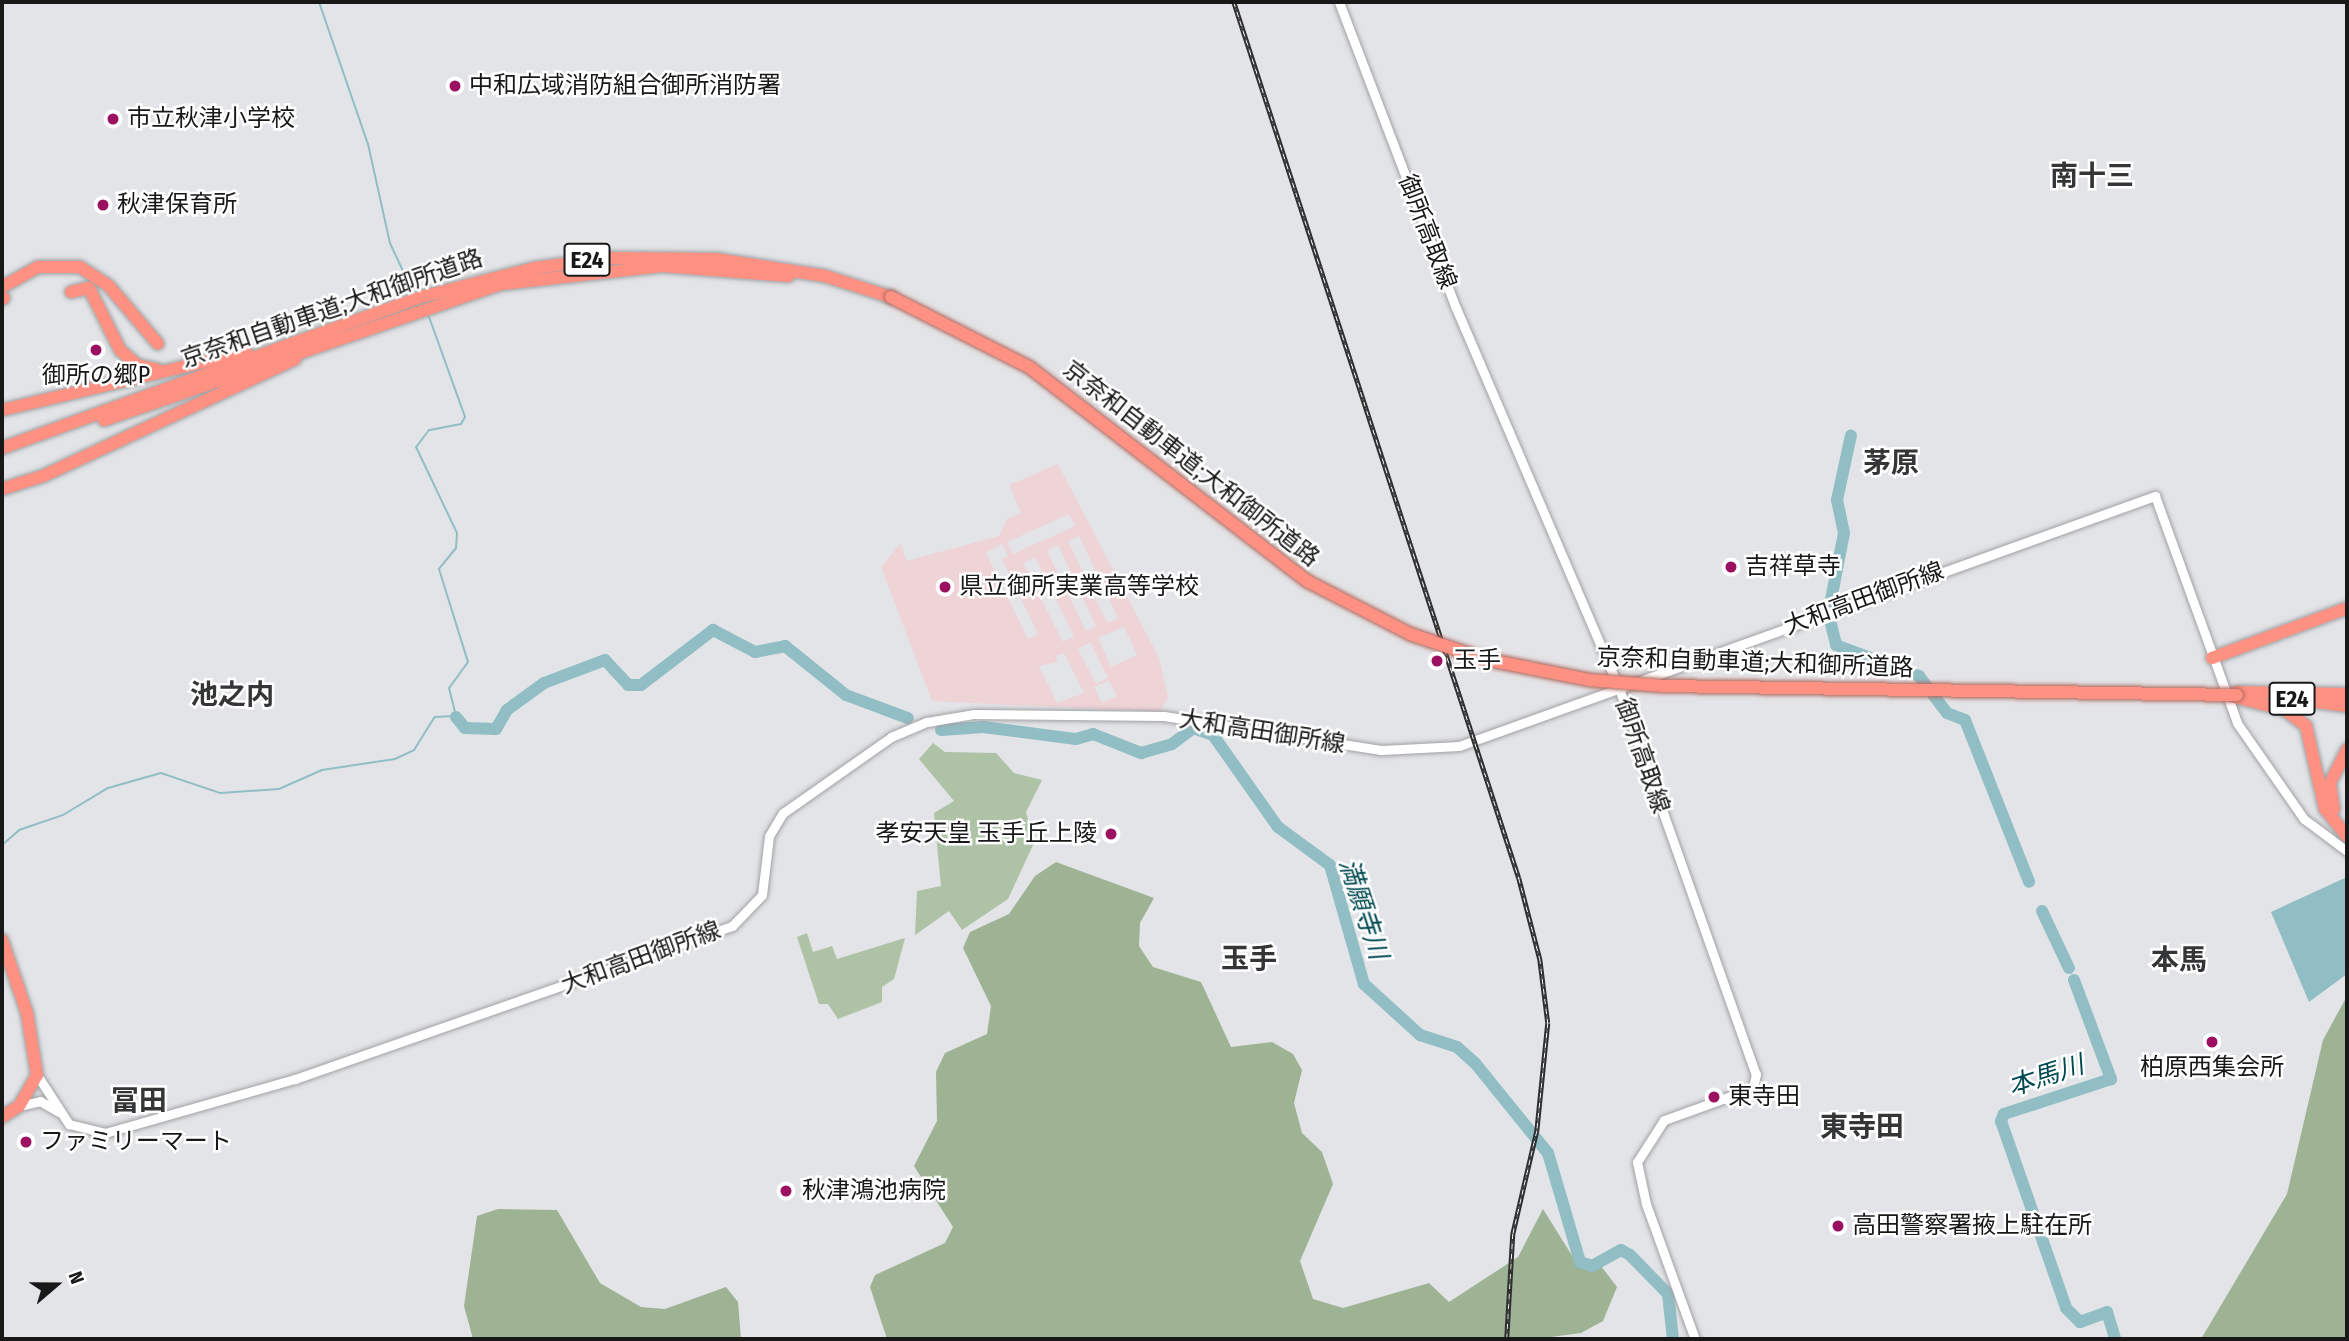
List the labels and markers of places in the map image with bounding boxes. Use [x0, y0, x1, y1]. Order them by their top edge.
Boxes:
place label: 中和広域消防組合御所消防署 [469, 72, 781, 100]
marker: 中和広域消防組合御所消防署 [447, 78, 463, 94]
place label: 市立秋津小学校 [127, 105, 295, 133]
marker: 市立秋津小学校 [105, 111, 121, 127]
place label: 秋津保育所 [117, 191, 237, 219]
marker: 秋津保育所 [95, 197, 111, 213]
marker: 御所の郷P [88, 342, 104, 358]
place label: 御所の郷P [42, 362, 150, 390]
place label: 吉祥草寺 [1745, 553, 1841, 581]
marker: 吉祥草寺 [1723, 559, 1739, 575]
place label: 県立御所実業高等学校 [959, 573, 1199, 601]
marker: 県立御所実業高等学校 [937, 579, 953, 595]
place label: 玉手 [1453, 647, 1501, 675]
marker: 玉手 [1427, 651, 1447, 671]
place label: 孝安天皇 玉手丘上陵 [875, 820, 1097, 848]
marker: 孝安天皇 玉手丘上陵 [1103, 826, 1119, 842]
marker: 柏原西集会所 [2204, 1034, 2220, 1050]
place label: 柏原西集会所 [2140, 1054, 2284, 1082]
place label: 東寺田 [1728, 1083, 1800, 1111]
marker: 東寺田 [1706, 1089, 1722, 1105]
place label: ファミリーマート [40, 1128, 232, 1156]
marker: ファミリーマート [18, 1134, 34, 1150]
place label: 秋津鴻池病院 [802, 1177, 946, 1205]
marker: 秋津鴻池病院 [776, 1181, 796, 1201]
place label: 高田警察署掖上駐在所 [1852, 1212, 2092, 1240]
marker: 高田警察署掖上駐在所 [1830, 1218, 1846, 1234]

